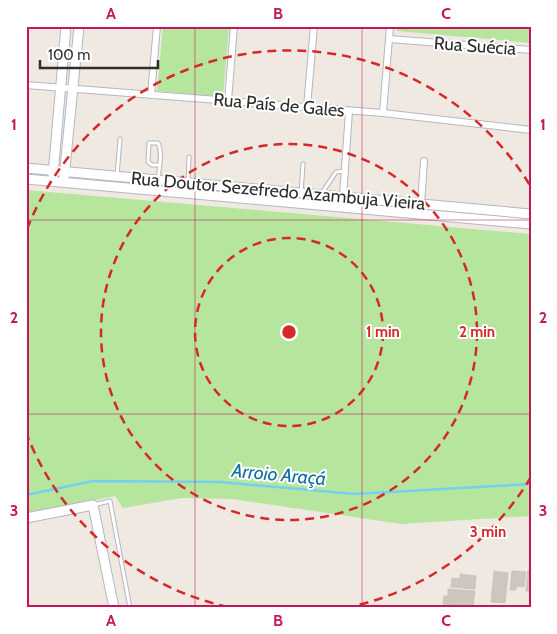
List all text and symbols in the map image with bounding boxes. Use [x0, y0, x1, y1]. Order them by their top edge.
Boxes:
text: A [106, 4, 116, 23]
text: B [273, 4, 283, 23]
text: C [441, 4, 451, 23]
street label: Rua Suécia [433, 32, 517, 60]
scale bar [40, 38, 158, 70]
text: 100 m [48, 46, 90, 64]
street label: Rua País de Gales [212, 88, 346, 122]
text: 1 [11, 115, 17, 134]
text: 1 [540, 115, 546, 134]
street label: Rua Doutor Sezefredo Azambuja Vieira [130, 167, 426, 215]
text: 2 [10, 308, 18, 327]
text: 2 [539, 308, 547, 327]
centre of rings [280, 323, 298, 341]
text: 1 min [366, 323, 400, 341]
text: 2 min [459, 323, 495, 341]
water label: Arroio Araçá [230, 459, 327, 490]
text: 3 [10, 501, 18, 520]
text: 3 [539, 501, 547, 520]
text: 3 min [470, 523, 506, 541]
text: A [106, 611, 116, 630]
text: B [273, 611, 283, 630]
text: C [441, 611, 451, 630]

